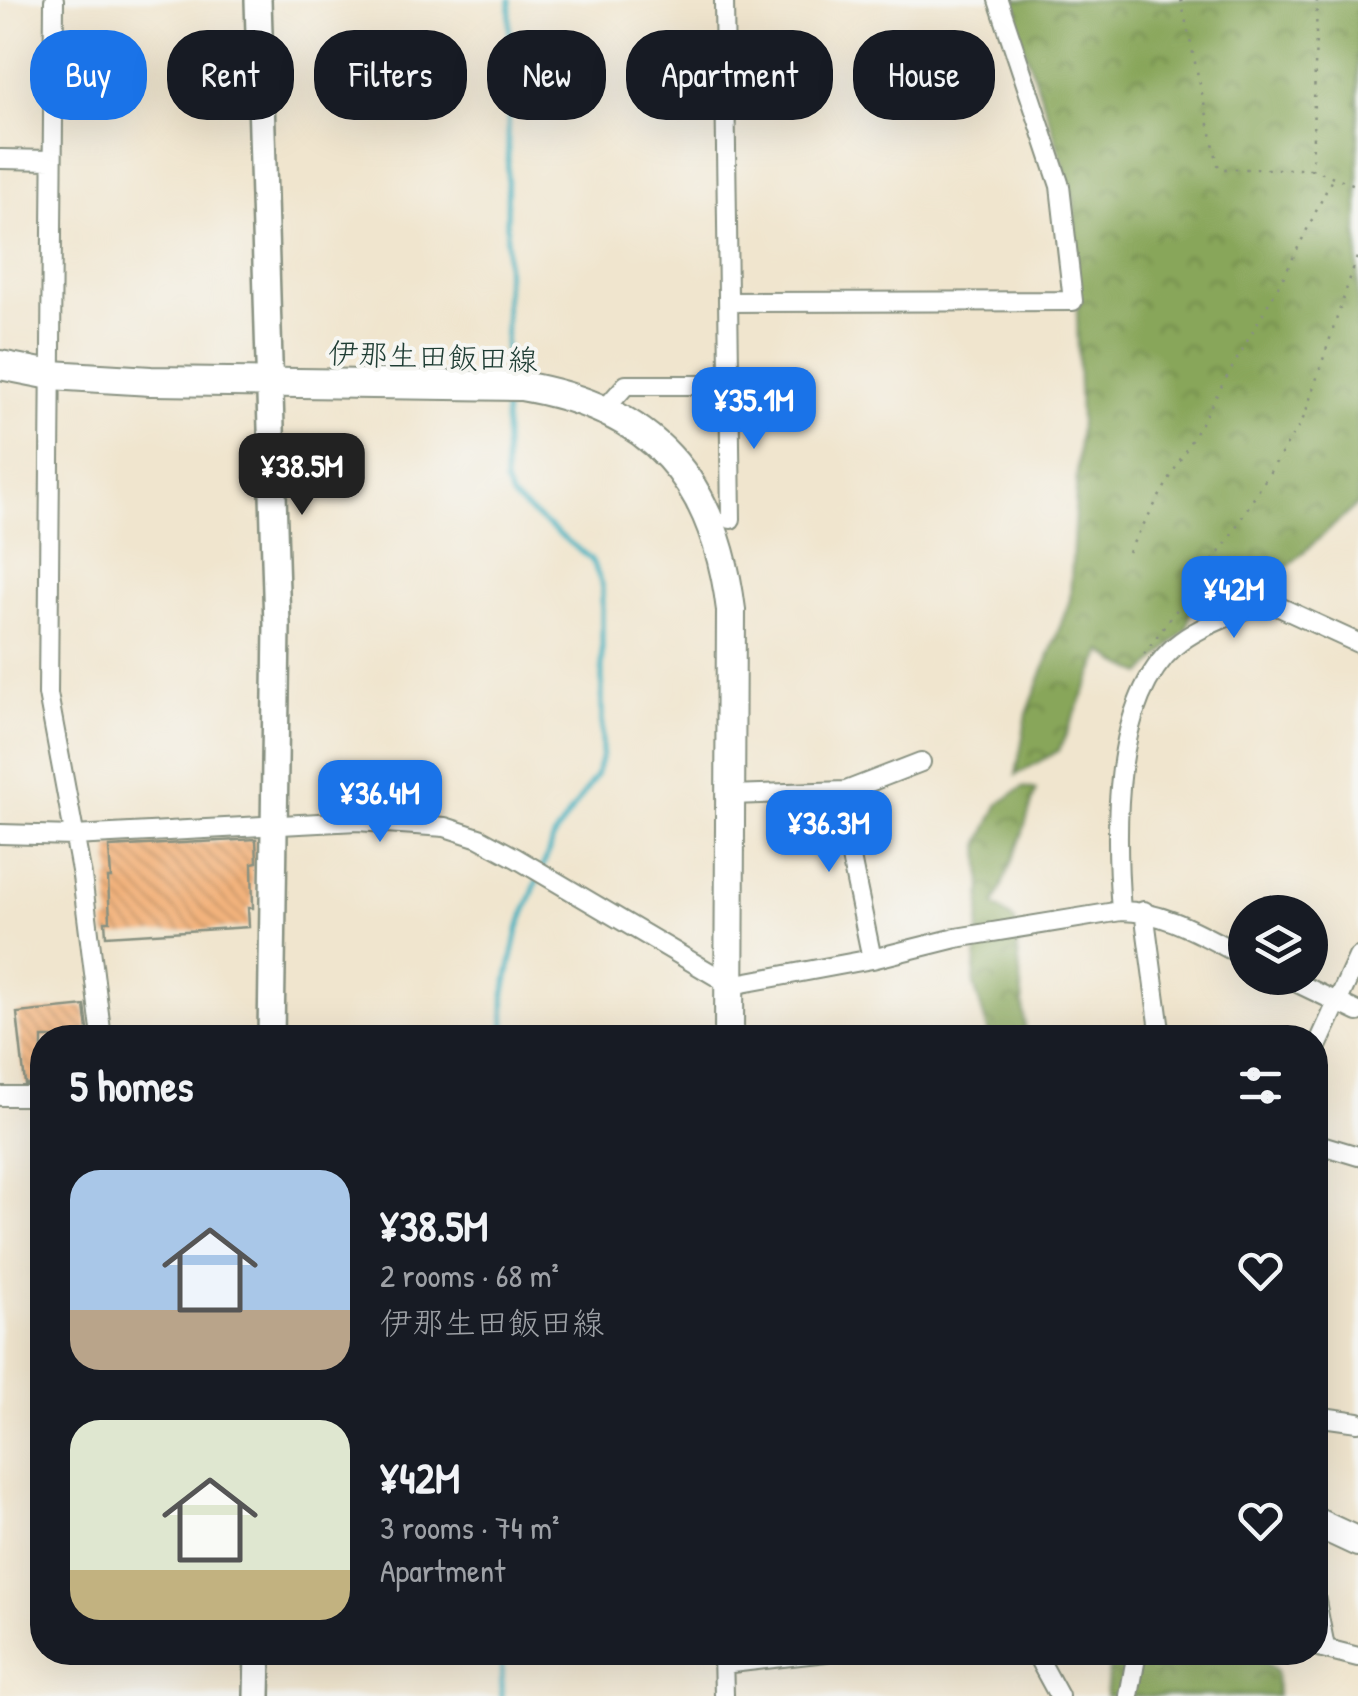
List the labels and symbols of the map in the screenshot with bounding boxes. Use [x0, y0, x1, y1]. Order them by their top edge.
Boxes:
street label: 伊那生田飯田線 [327, 332, 539, 380]
pin: ¥35.1M [673, 367, 835, 452]
pin: ¥38.5M [221, 433, 383, 518]
pin: ¥42M [1175, 556, 1293, 641]
pin: ¥36.4M [299, 760, 461, 845]
pin: ¥36.3M [748, 790, 910, 875]

